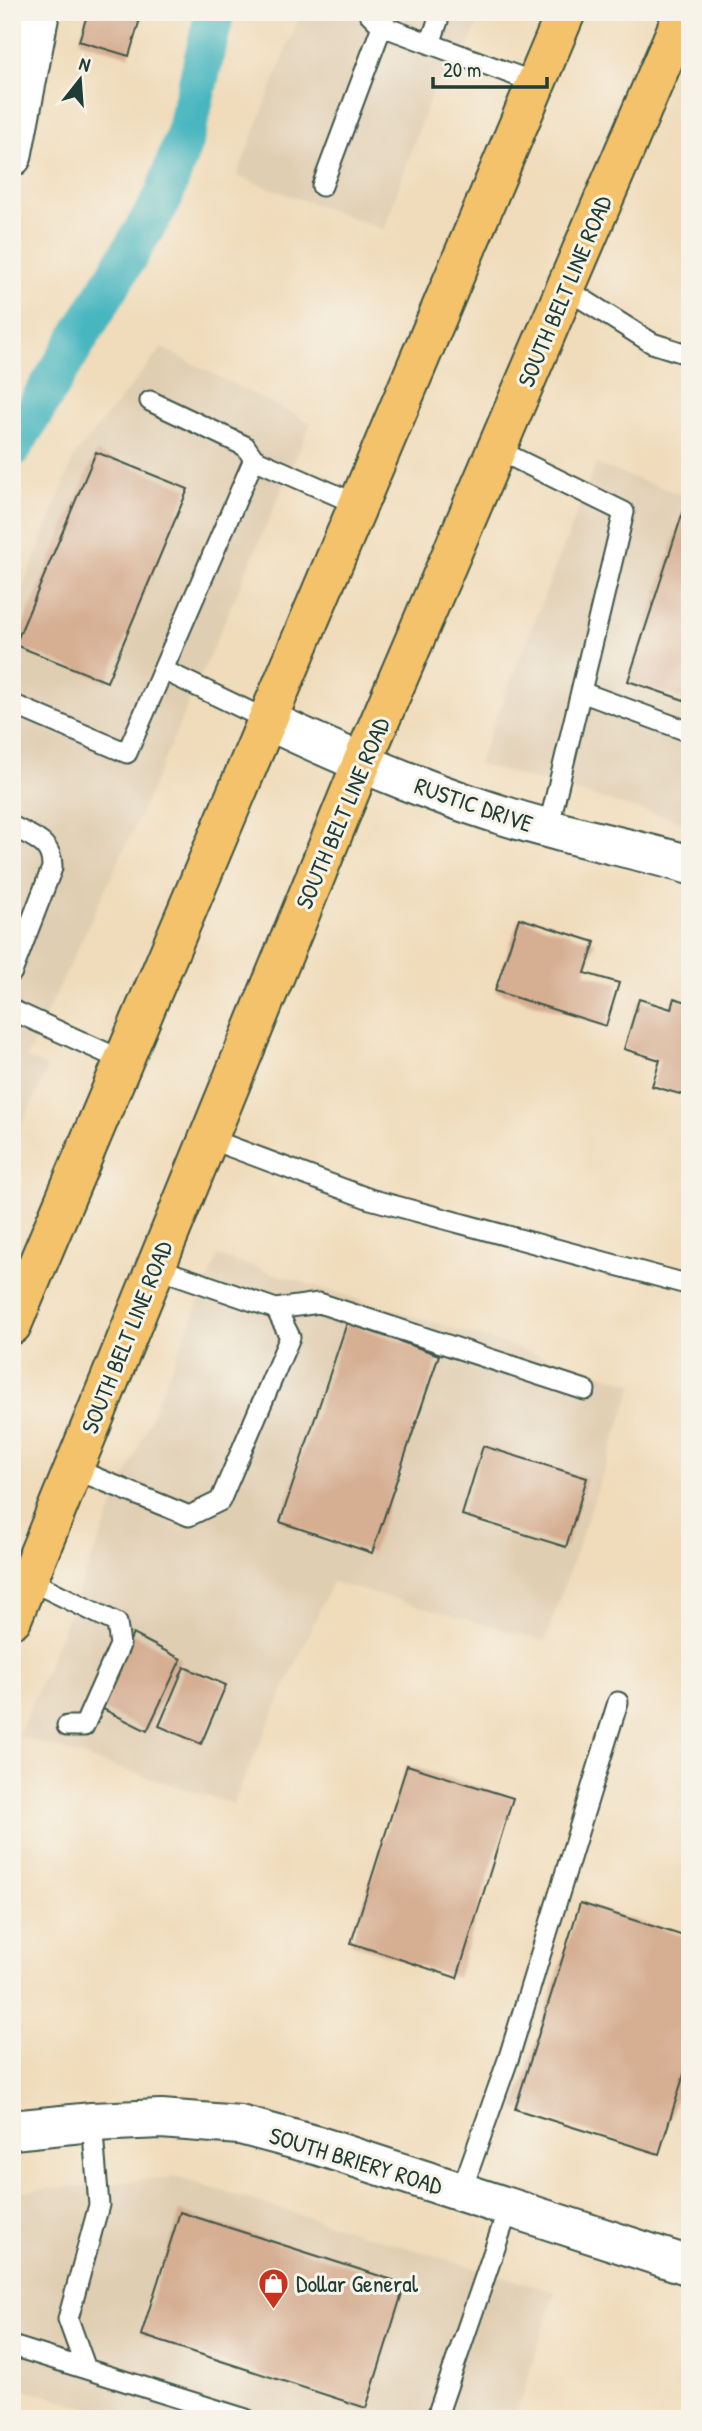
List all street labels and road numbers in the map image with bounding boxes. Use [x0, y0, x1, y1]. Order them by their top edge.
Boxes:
street label: SOUTH BELT LINE ROAD [509, 190, 619, 392]
street label: SOUTH BELT LINE ROAD [287, 712, 397, 914]
street label: RUSTIC DRIVE [411, 769, 538, 839]
street label: SOUTH BELT LINE ROAD [73, 1236, 179, 1438]
street label: SOUTH BRIERY ROAD [266, 2118, 447, 2202]

